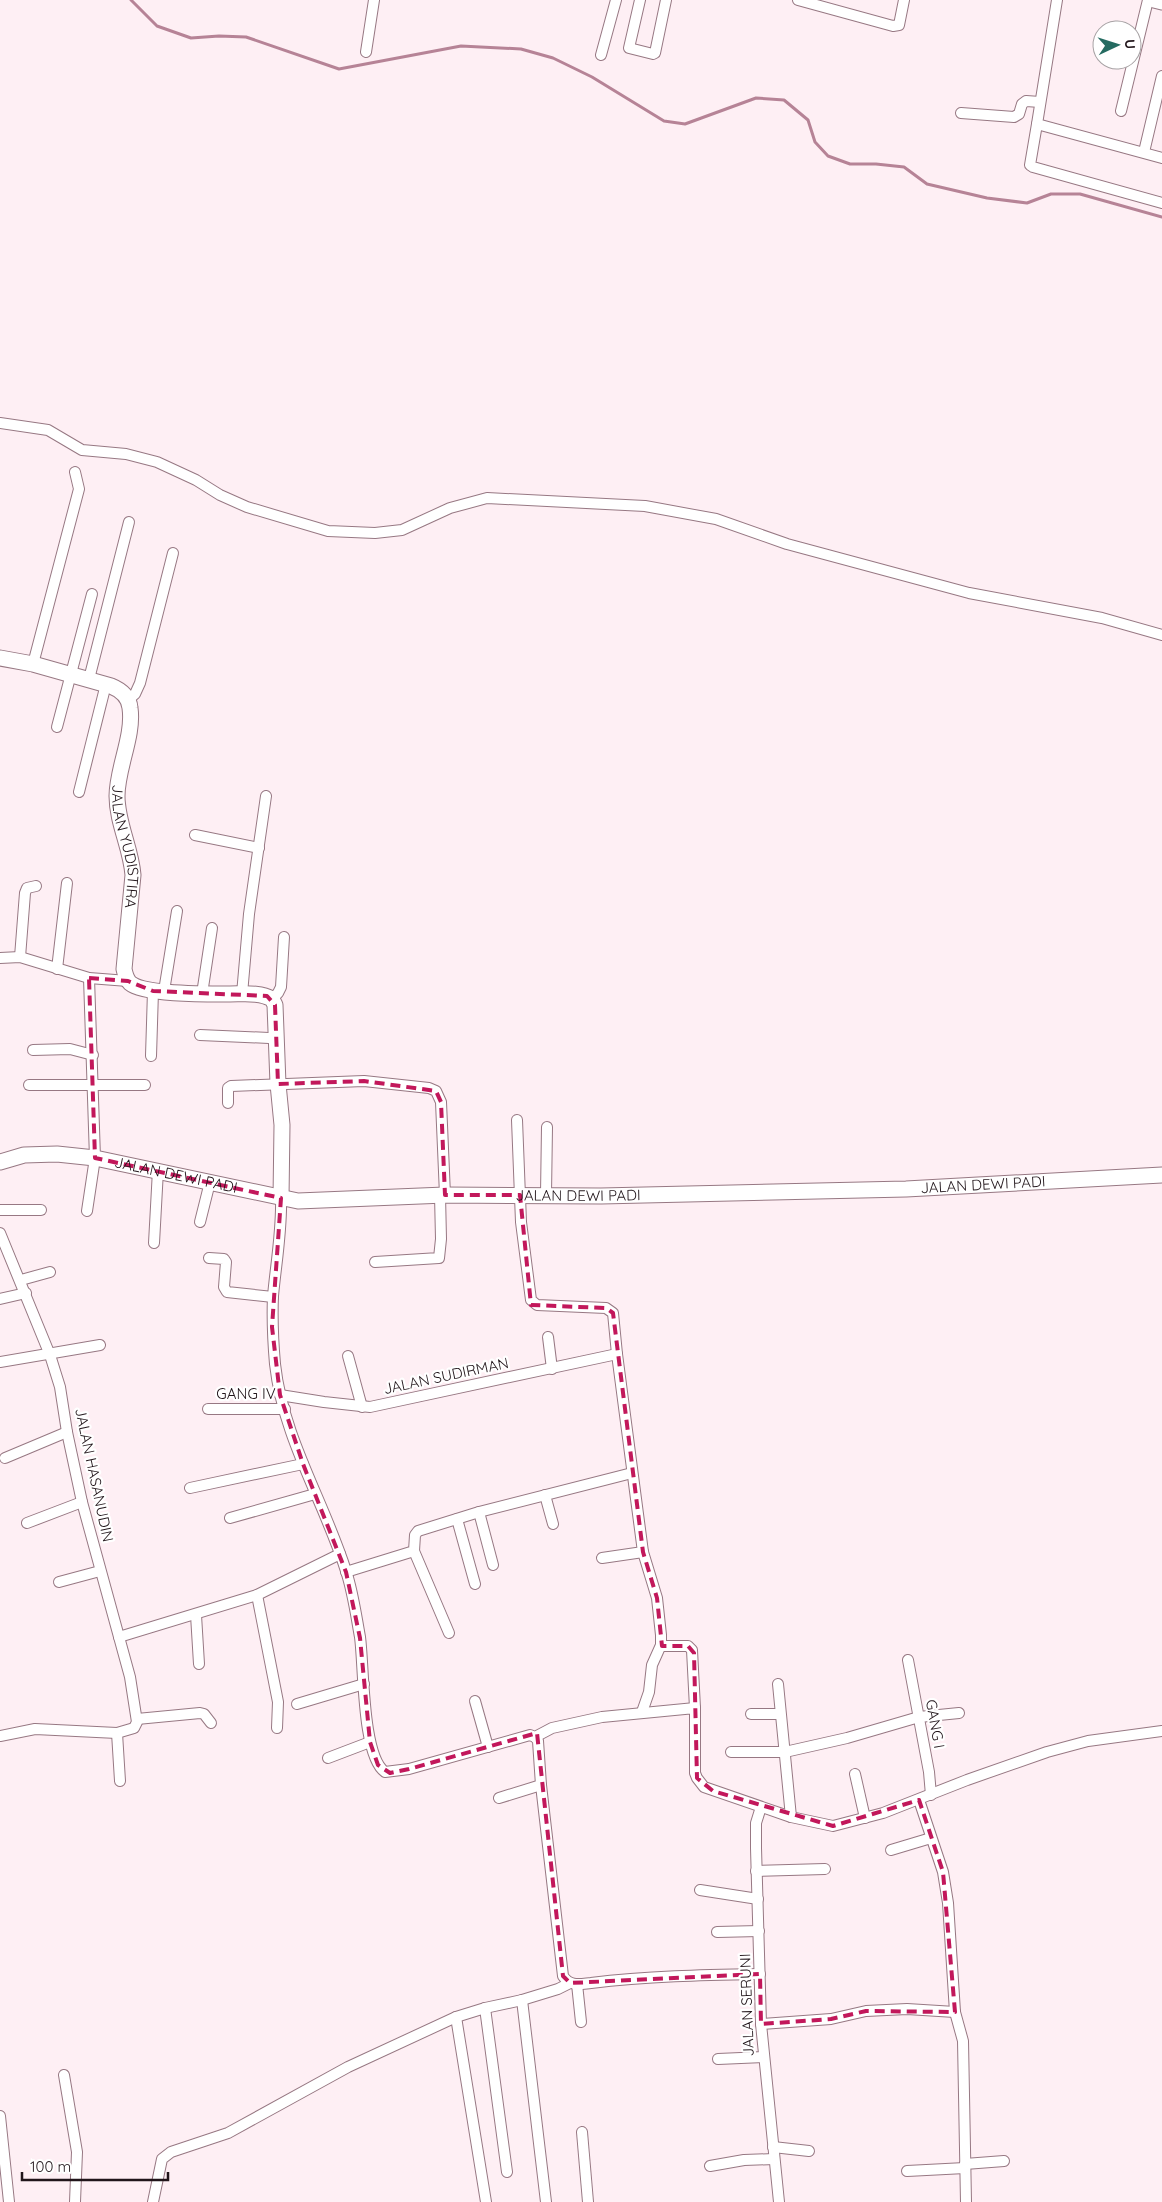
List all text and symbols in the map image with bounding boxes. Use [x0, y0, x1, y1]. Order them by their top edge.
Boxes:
north arrow [1092, 20, 1142, 70]
text: U [1121, 39, 1139, 50]
street label: JALAN YUDISTIRA [108, 784, 143, 909]
street label: JALAN DEWI PADI [113, 1152, 239, 1197]
street label: JALAN DEWI PADI [920, 1171, 1046, 1197]
street label: JALAN DEWI PADI [516, 1185, 641, 1205]
street label: JALAN SUDIRMAN [382, 1353, 510, 1398]
street label: GANG IV [216, 1384, 276, 1403]
street label: JALAN HASANUDIN [71, 1406, 118, 1544]
street label: GANG I [922, 1698, 949, 1750]
street label: JALAN SERUNI [735, 1953, 758, 2057]
scale bar [22, 2150, 169, 2182]
text: 100 m [30, 2157, 71, 2176]

